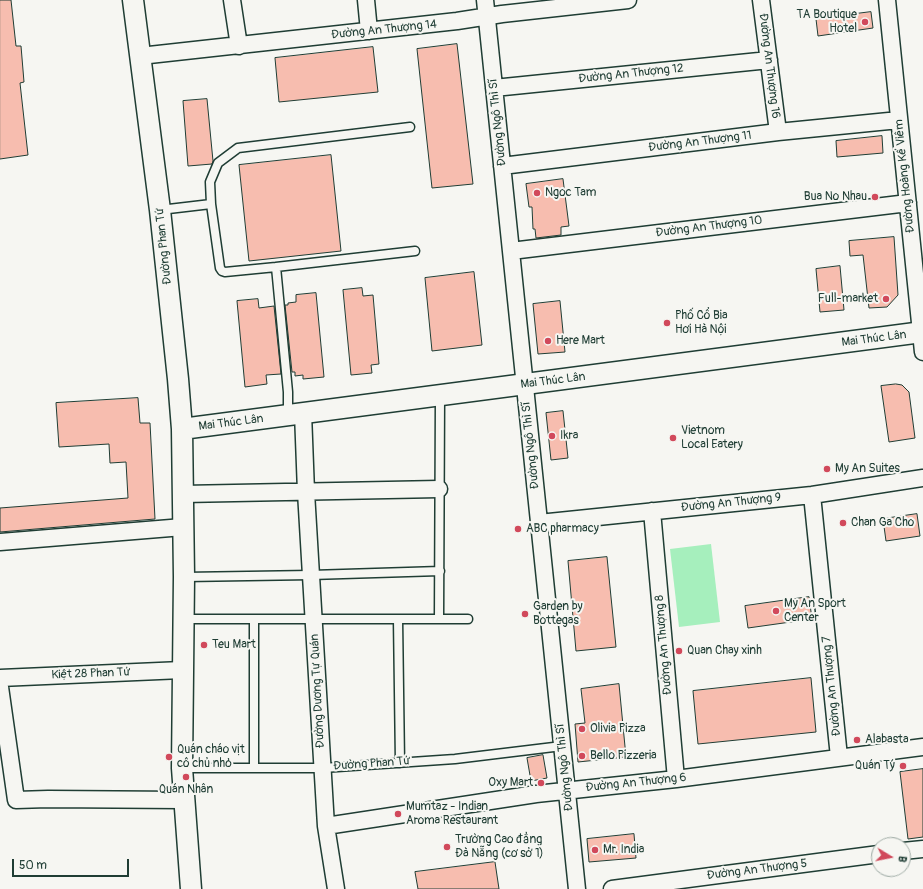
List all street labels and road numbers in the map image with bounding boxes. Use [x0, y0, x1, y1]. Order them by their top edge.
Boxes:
street label: Đường An Thượng 16 [755, 12, 783, 120]
street label: Đường An Thượng 14 [331, 17, 437, 43]
street label: Đường An Thượng 12 [578, 61, 684, 87]
street label: Đường Ngô Thì Sĩ [486, 77, 510, 167]
street label: Đường Hoàng Kế Viêm [892, 119, 918, 233]
street label: Đường An Thượng 11 [648, 129, 752, 155]
street label: Đường Phan Tứ [153, 207, 175, 285]
street label: Đường An Thượng 10 [655, 213, 763, 241]
street label: Mai Thúc Lân [841, 328, 907, 350]
street label: Mai Thúc Lân [520, 370, 586, 392]
street label: Đường Ngô Thì Sĩ [519, 400, 543, 490]
street label: Mai Thúc Lân [198, 412, 264, 434]
street label: Đường An Thượng 9 [680, 491, 782, 515]
street label: Đường An Thượng 8 [652, 594, 676, 696]
street label: Đường Dương Tự Quán [308, 633, 328, 749]
street label: Đường An Thượng 7 [820, 635, 844, 737]
street label: Kiệt 28 Phan Tứ [51, 665, 131, 683]
street label: Đường Ngô Thì Sĩ [553, 722, 577, 812]
street label: Đường Phan Tứ [333, 754, 411, 774]
street label: Đường An Thượng 6 [585, 771, 687, 795]
street label: Đường An Thượng 5 [706, 857, 808, 883]

